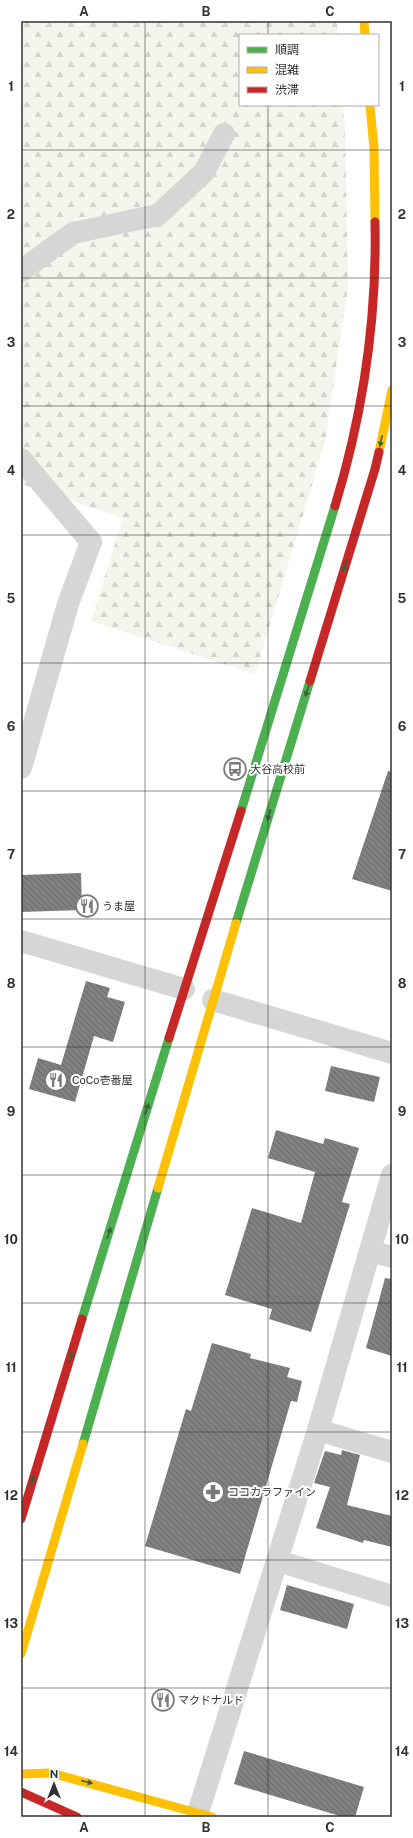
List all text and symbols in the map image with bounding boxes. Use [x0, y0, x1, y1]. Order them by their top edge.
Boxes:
text: A [79, 4, 89, 19]
text: B [202, 4, 211, 19]
text: C [325, 4, 335, 19]
legend [239, 34, 379, 106]
text: 順調 [275, 43, 299, 57]
text: 混雑 [275, 63, 299, 77]
text: 1 [8, 79, 14, 94]
text: 1 [399, 79, 405, 94]
text: 渋滞 [275, 83, 299, 97]
text: 2 [7, 207, 15, 222]
text: 2 [398, 207, 406, 222]
text: 3 [7, 335, 16, 350]
text: 3 [398, 335, 407, 350]
one-way arrow [377, 435, 383, 448]
text: 4 [7, 463, 16, 478]
text: 4 [398, 463, 407, 478]
one-way arrow [342, 561, 348, 573]
text: 5 [7, 591, 16, 606]
text: 5 [398, 591, 407, 606]
one-way arrow [304, 685, 310, 697]
text: 6 [7, 719, 16, 734]
text: 6 [398, 719, 407, 734]
bus stop icon: 大谷高校前 [222, 756, 248, 782]
place label: 大谷高校前 [250, 763, 305, 775]
one-way arrow [266, 809, 272, 821]
text: 7 [7, 847, 15, 862]
text: 7 [398, 847, 406, 862]
restaurant icon: うま屋 [74, 893, 100, 919]
place label: うま屋 [102, 900, 135, 912]
text: 8 [7, 976, 16, 991]
text: 8 [398, 976, 407, 991]
restaurant icon: CoCo壱番屋 [43, 1067, 69, 1093]
place label: CoCo壱番屋 [72, 1074, 133, 1086]
one-way arrow [144, 1102, 150, 1114]
text: 9 [7, 1104, 15, 1119]
text: 9 [398, 1104, 406, 1119]
one-way arrow [106, 1227, 112, 1239]
text: 10 [4, 1232, 18, 1247]
text: 10 [395, 1232, 409, 1247]
one-way arrow [68, 1351, 74, 1363]
text: 11 [5, 1360, 17, 1375]
text: 11 [396, 1360, 408, 1375]
one-way arrow [30, 1475, 36, 1487]
pharmacy icon: ココカラファイン [200, 1479, 226, 1505]
place label: ココカラファイン [228, 1486, 316, 1498]
text: 12 [4, 1488, 18, 1503]
text: 12 [395, 1488, 409, 1503]
text: 13 [4, 1616, 18, 1631]
text: 13 [395, 1616, 409, 1631]
restaurant icon: マクドナルド [150, 1687, 176, 1713]
place label: マクドナルド [178, 1694, 244, 1706]
text: 14 [4, 1744, 19, 1759]
text: 14 [395, 1744, 410, 1759]
north arrow [34, 1764, 74, 1804]
text: N [50, 1768, 58, 1780]
one-way arrow [81, 1779, 93, 1785]
text: A [79, 1820, 89, 1835]
text: B [202, 1820, 211, 1835]
text: C [325, 1820, 335, 1835]

